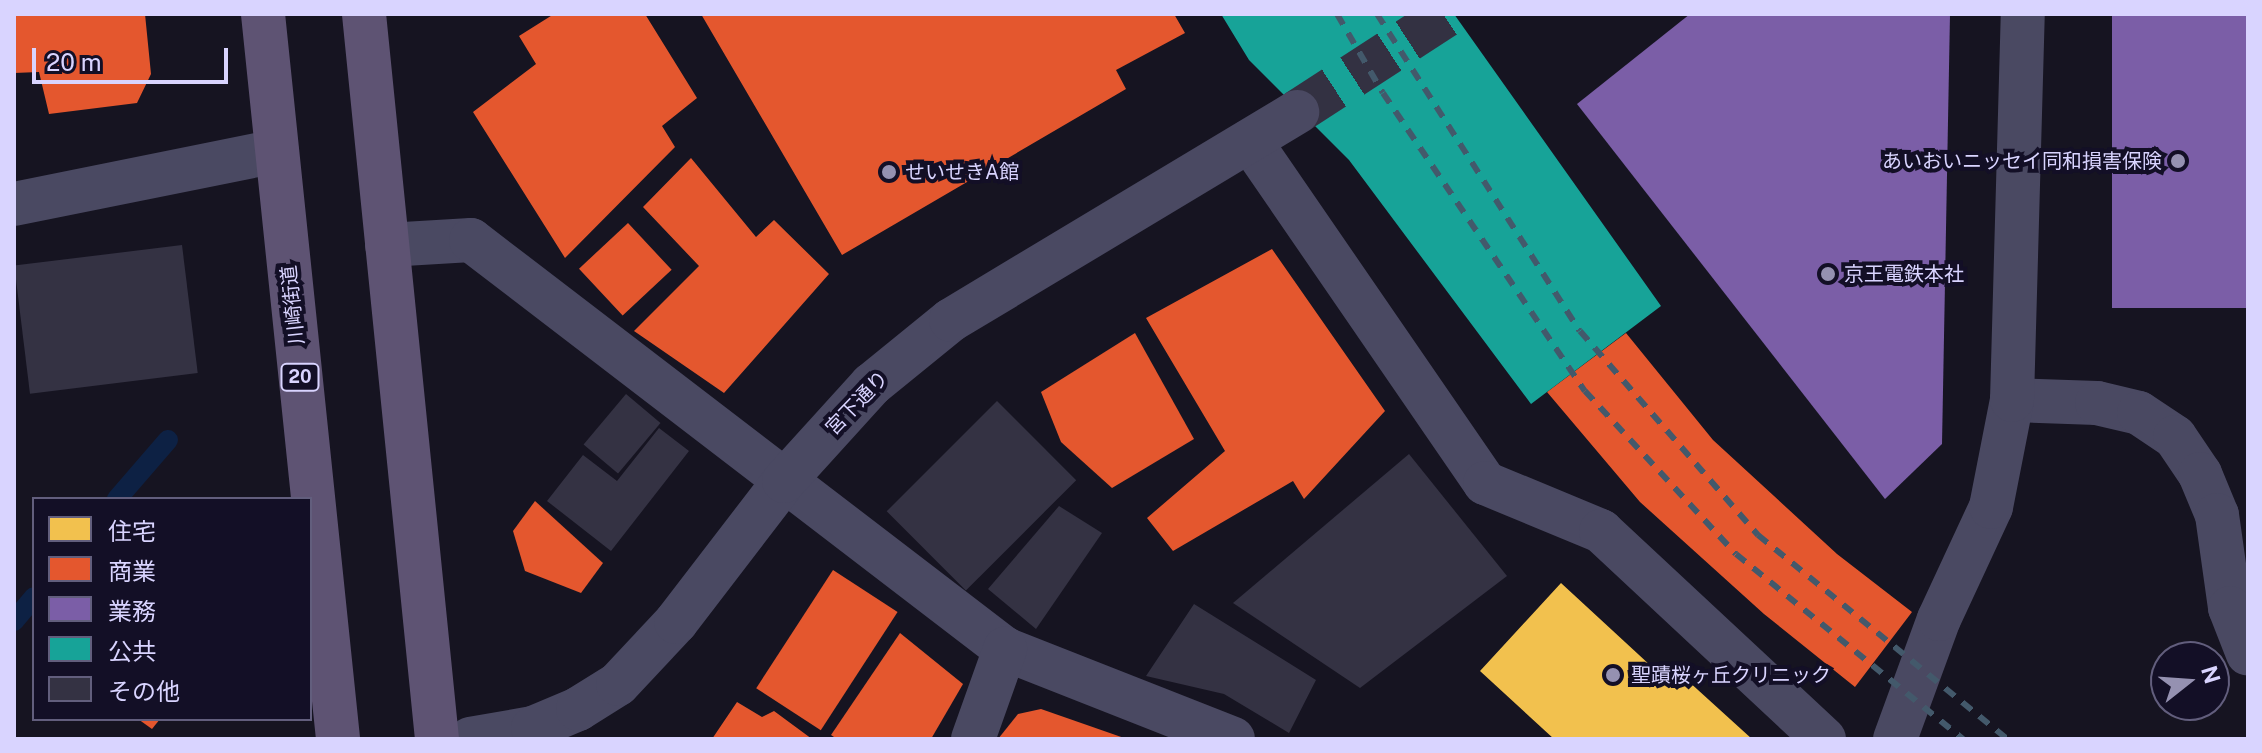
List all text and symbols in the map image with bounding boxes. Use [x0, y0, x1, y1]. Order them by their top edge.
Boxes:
scale bar [36, 32, 232, 82]
text: 20 m [46, 48, 102, 76]
place label: あいおいニッセイ同和損害保険 [1882, 149, 2162, 173]
marker: あいおいニッセイ同和損害保険 [2169, 152, 2187, 170]
place label: せいせきA館 [905, 160, 1019, 184]
marker: せいせきA館 [880, 163, 898, 181]
place label: 京王電鉄本社 [1844, 262, 1964, 286]
street label: 川崎街道 [277, 264, 309, 346]
marker: 京王電鉄本社 [1819, 265, 1837, 283]
road number: 20 [280, 363, 320, 391]
street label: 宮下通り [821, 366, 893, 440]
legend [32, 497, 312, 721]
text: 住宅 [108, 517, 156, 545]
text: 商業 [108, 557, 156, 585]
text: 業務 [108, 597, 156, 625]
text: 公共 [108, 637, 156, 665]
north arrow [2150, 641, 2230, 721]
place label: 聖蹟桜ヶ丘クリニック [1631, 663, 1831, 687]
text: N [2196, 663, 2226, 687]
marker: 聖蹟桜ヶ丘クリニック [1602, 664, 1624, 686]
text: その他 [108, 677, 180, 705]

